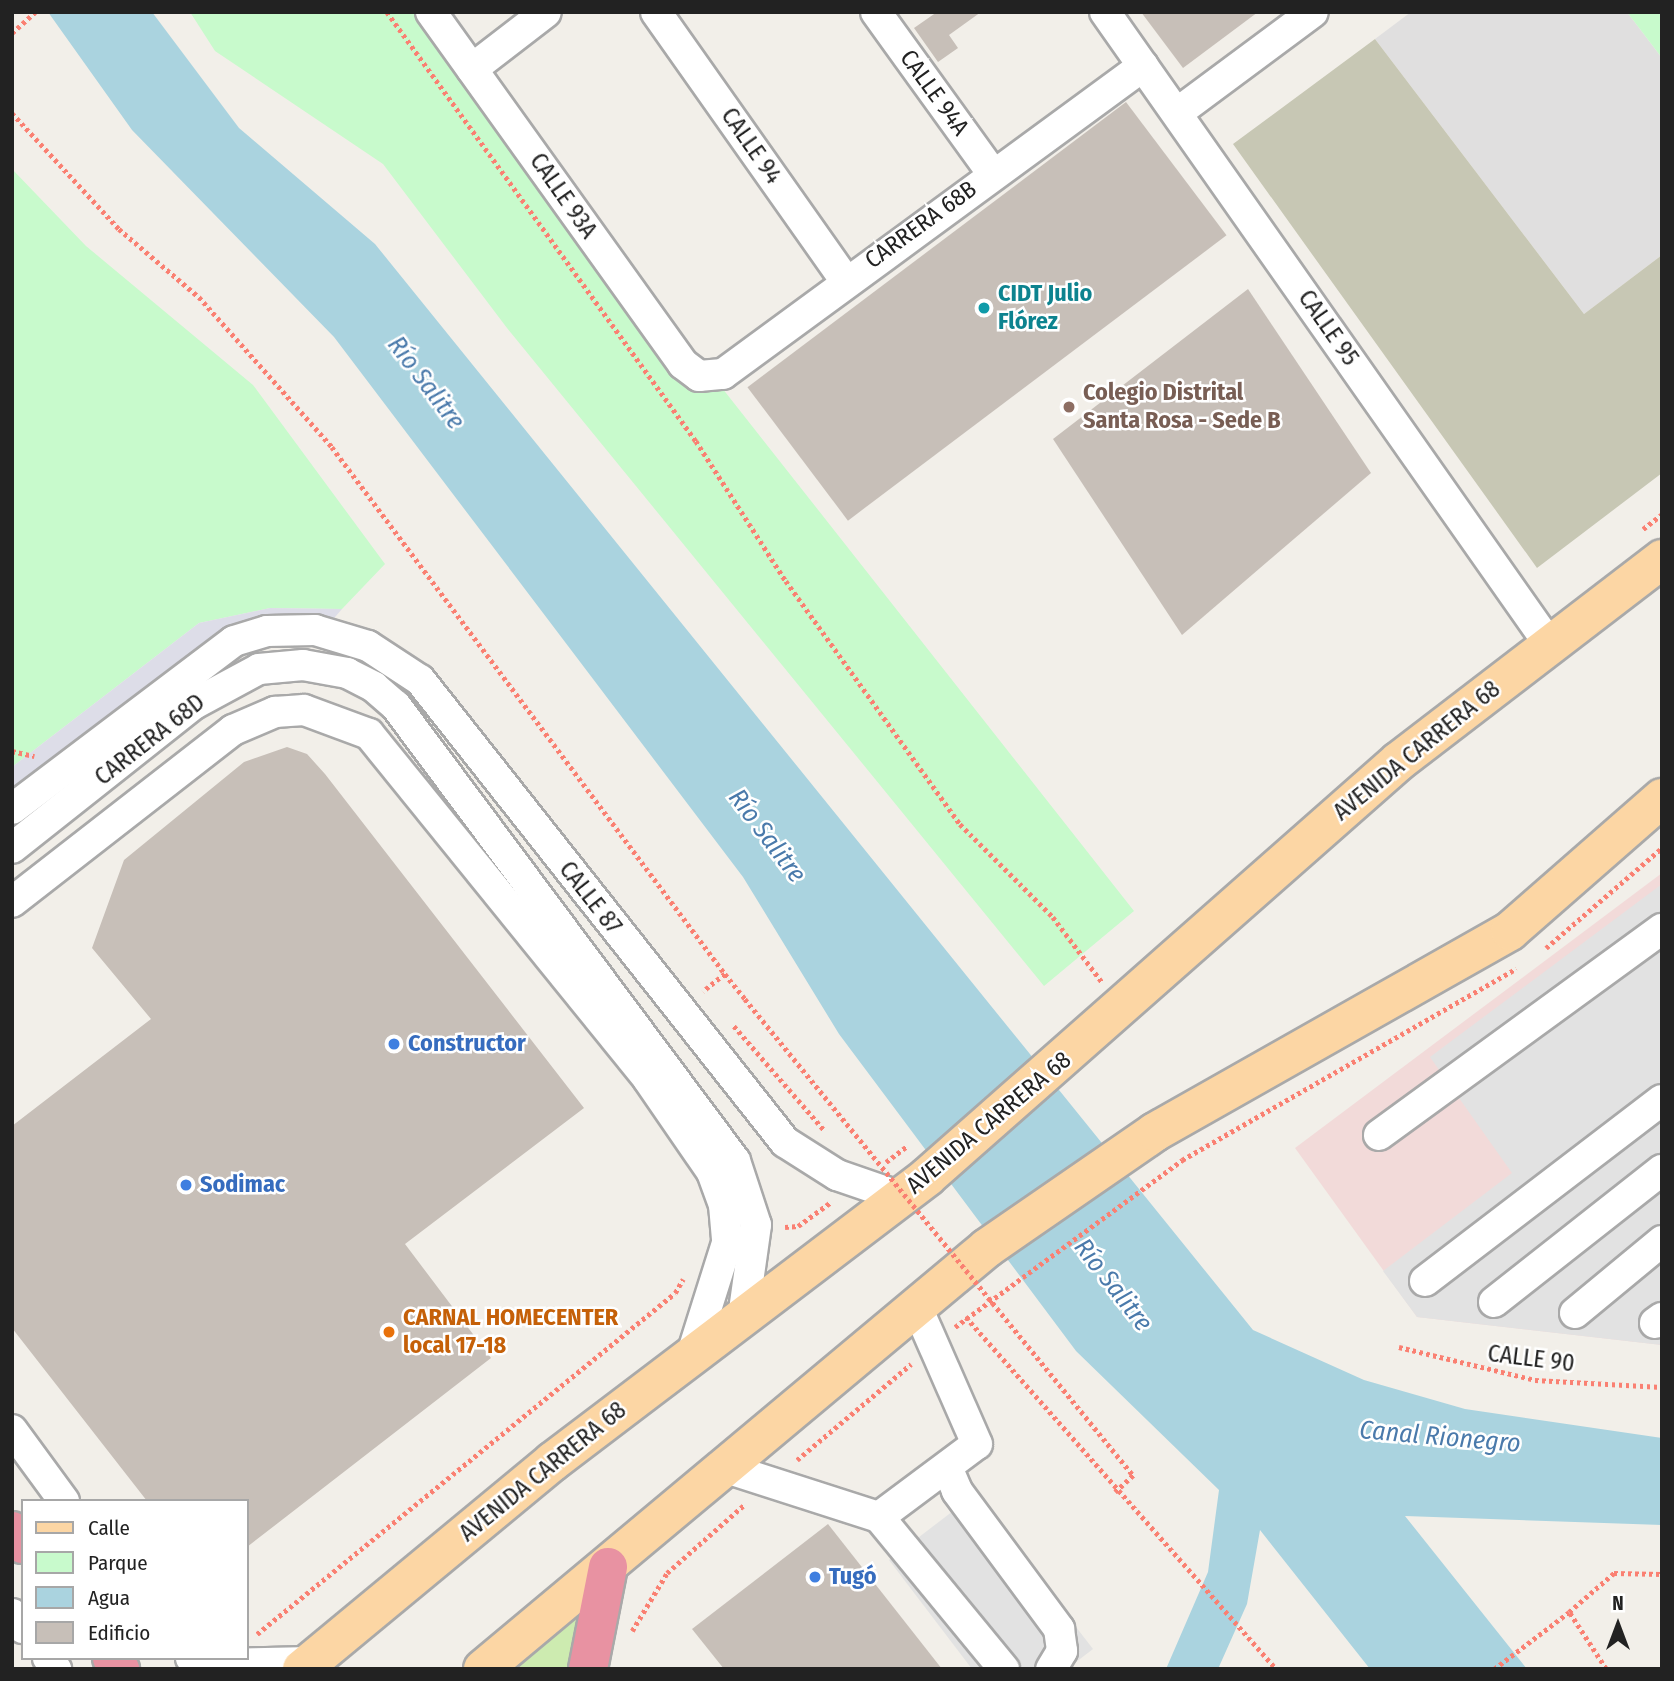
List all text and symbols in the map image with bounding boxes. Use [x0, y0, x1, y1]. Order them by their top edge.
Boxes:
street label: CALLE 94A [893, 45, 975, 141]
street label: CALLE 94 [715, 102, 787, 190]
street label: CALLE 93A [523, 148, 603, 244]
street label: CARRERA 68B [860, 175, 982, 275]
place label: CIDT Julio Flórez [998, 280, 1092, 336]
street label: CALLE 95 [1292, 285, 1364, 371]
marker: CIDT Julio Flórez [976, 300, 992, 316]
water label: Río Salitre [381, 330, 471, 436]
place label: Colegio Distrital Santa Rosa - Sede B [1083, 379, 1281, 435]
marker: Colegio Distrital Santa Rosa - Sede B [1061, 399, 1077, 415]
street label: AVENIDA CARRERA 68 [1328, 675, 1506, 827]
street label: CARRERA 68D [89, 688, 211, 792]
water label: Río Salitre [722, 783, 812, 889]
street label: CALLE 87 [553, 856, 627, 940]
place label: Constructor [408, 1030, 526, 1058]
marker: Constructor [386, 1036, 402, 1052]
street label: AVENIDA CARRERA 68 [901, 1046, 1077, 1200]
place label: Sodimac [200, 1171, 285, 1199]
marker: Sodimac [178, 1177, 194, 1193]
water label: Río Salitre [1067, 1232, 1159, 1338]
place label: CARNAL HOMECENTER local 17-18 [403, 1304, 618, 1360]
marker: CARNAL HOMECENTER local 17-18 [381, 1324, 397, 1340]
street label: CALLE 90 [1486, 1339, 1576, 1379]
street label: AVENIDA CARRERA 68 [454, 1396, 632, 1548]
water label: Canal Rionegro [1358, 1414, 1522, 1460]
legend [21, 1499, 248, 1660]
text: Calle [88, 1515, 130, 1541]
text: Parque [88, 1550, 148, 1576]
place label: Tugó [829, 1563, 876, 1591]
marker: Tugó [807, 1569, 823, 1585]
text: Agua [88, 1585, 130, 1611]
north arrow [1583, 1590, 1653, 1660]
text: N [1612, 1592, 1624, 1615]
text: Edificio [88, 1620, 150, 1646]

